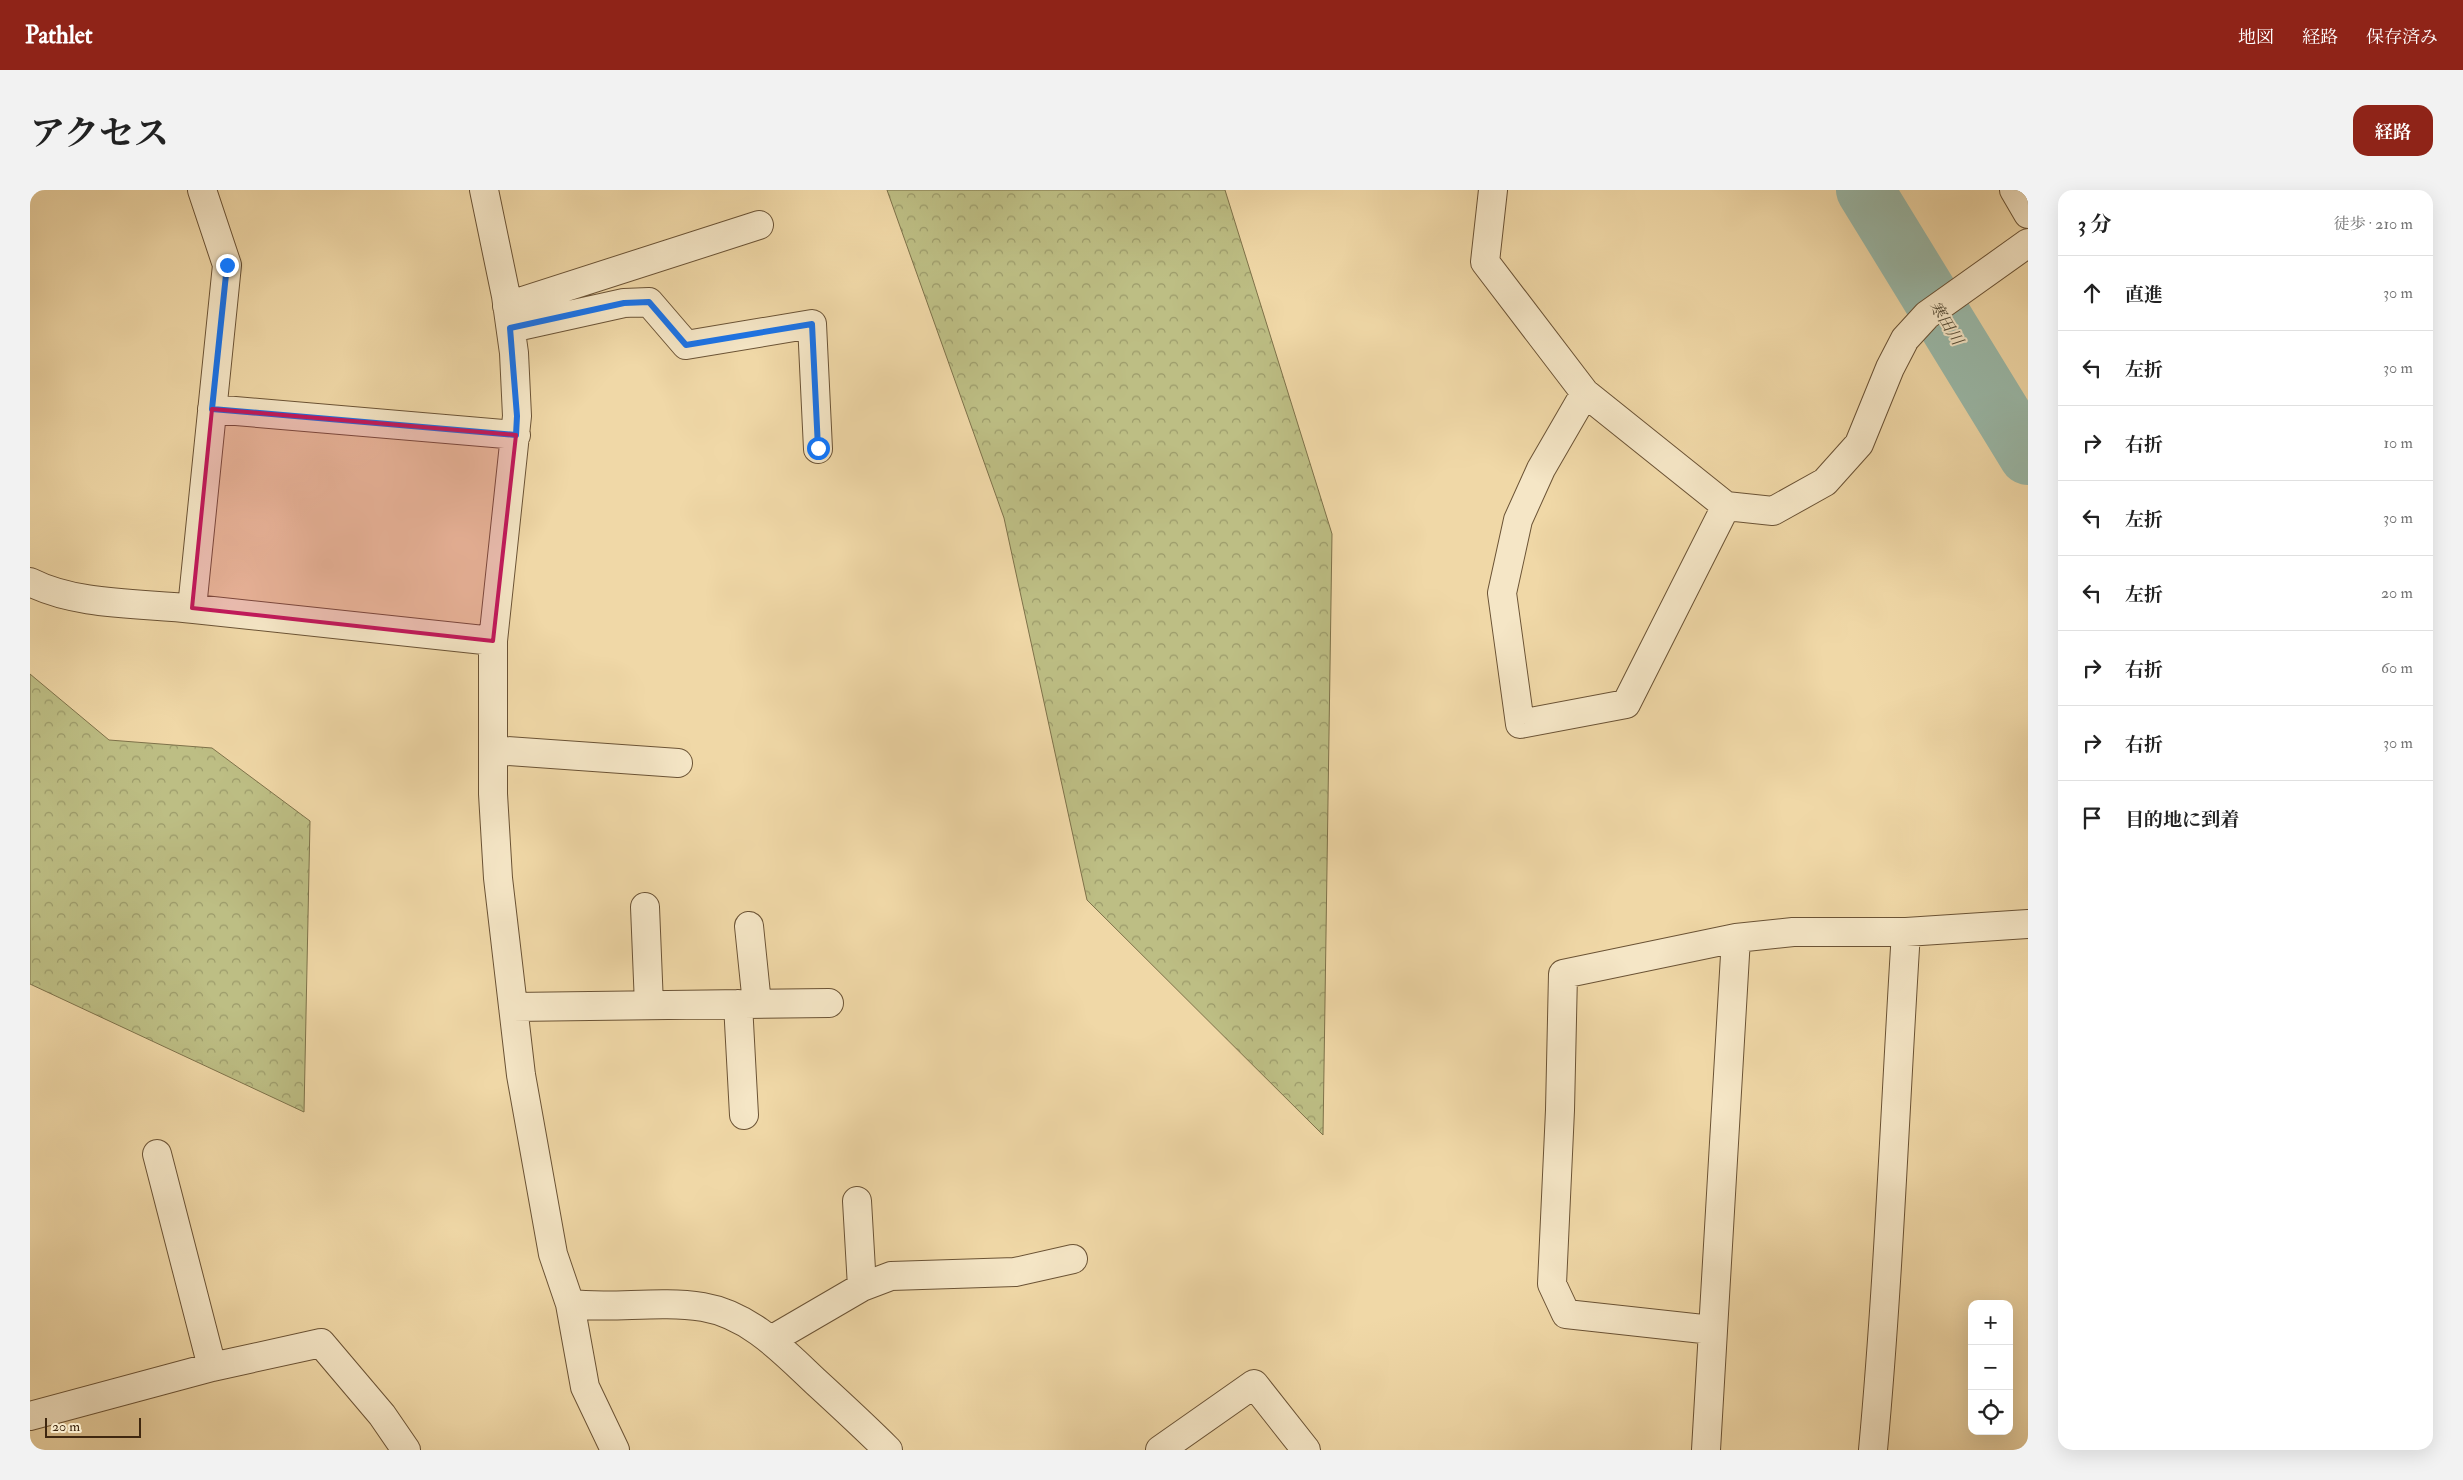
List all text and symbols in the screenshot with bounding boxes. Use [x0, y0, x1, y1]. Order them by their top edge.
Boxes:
text: Pathlet [25, 20, 93, 51]
text: 地図 [2238, 26, 2274, 49]
text: 経路 [2302, 26, 2338, 49]
text: 保存済み [2366, 26, 2438, 49]
button: 経路 [2353, 105, 2433, 156]
text: アクセス [30, 112, 169, 156]
text: 3 分 [2078, 211, 2111, 238]
text: 徒歩 · 210 m [2333, 214, 2413, 234]
route end [216, 254, 239, 277]
icon: ahead [2078, 279, 2106, 307]
text: 直進 [2125, 283, 2163, 307]
text: 30 m [2383, 283, 2413, 303]
water label: 寒田川 [1925, 297, 1968, 350]
icon: left [2078, 354, 2106, 382]
text: 左折 [2125, 358, 2163, 382]
text: 30 m [2383, 358, 2413, 378]
icon: right [2078, 429, 2106, 457]
text: 右折 [2125, 433, 2163, 457]
text: 10 m [2383, 433, 2413, 453]
route start [807, 437, 830, 460]
icon: left [2078, 504, 2106, 532]
text: 左折 [2125, 508, 2163, 532]
text: 30 m [2383, 508, 2413, 528]
icon: left [2078, 579, 2106, 607]
text: 左折 [2125, 583, 2163, 607]
text: 20 m [2381, 583, 2413, 603]
icon: right [2078, 654, 2106, 682]
text: 右折 [2125, 658, 2163, 682]
text: 60 m [2381, 658, 2413, 678]
icon: right [2078, 729, 2106, 757]
text: 右折 [2125, 733, 2163, 757]
text: 30 m [2383, 733, 2413, 753]
icon: arrive [2078, 804, 2106, 832]
text: 目的地に到着 [2125, 808, 2239, 832]
map controls [1968, 1300, 2013, 1435]
button: + [1968, 1300, 2013, 1345]
button: − [1968, 1345, 2013, 1390]
button: locate [1968, 1390, 2013, 1435]
scale bar [45, 1415, 141, 1438]
text: 20 m [52, 1418, 80, 1435]

